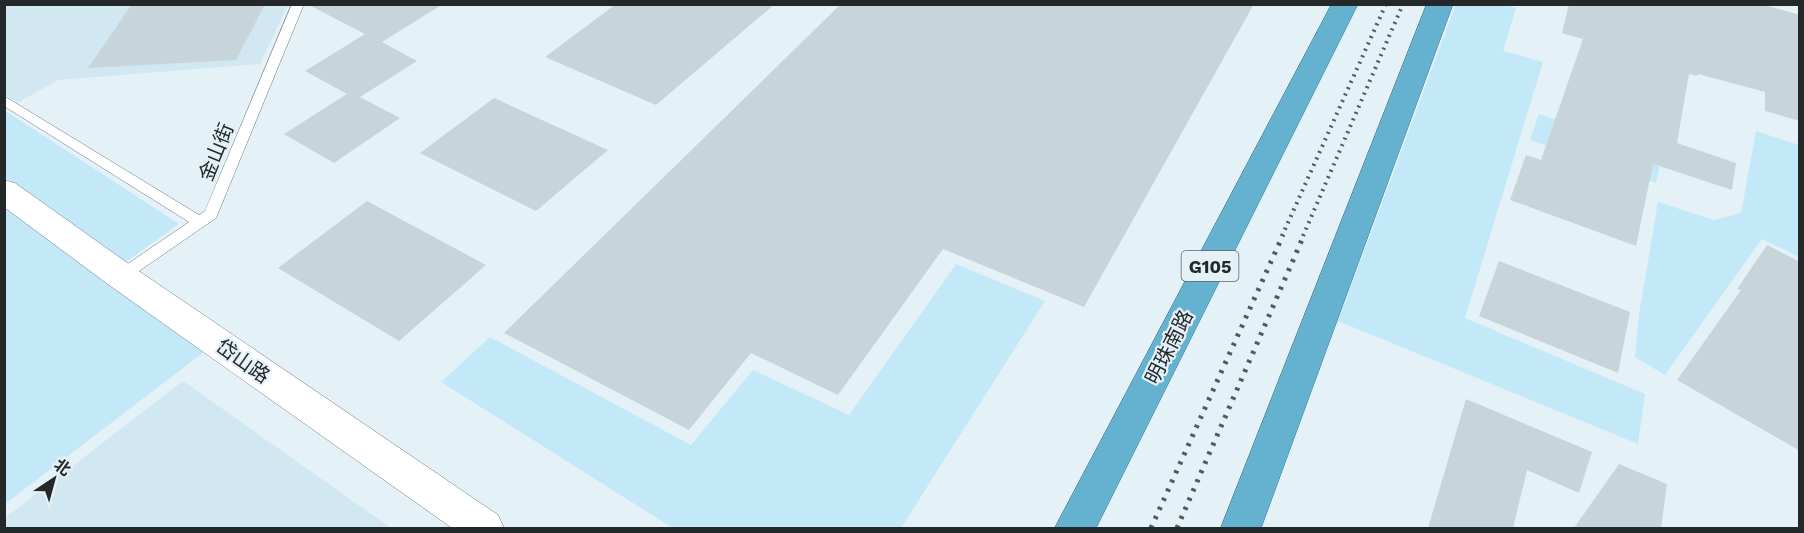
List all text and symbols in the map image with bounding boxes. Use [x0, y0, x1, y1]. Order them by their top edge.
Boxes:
street label: 金山街 [194, 120, 238, 184]
road number: G105 [1182, 251, 1238, 281]
street label: 明珠南路 [1140, 306, 1198, 388]
street label: 岱山路 [212, 334, 274, 388]
north arrow [24, 449, 84, 509]
text: 北 [50, 455, 75, 480]

